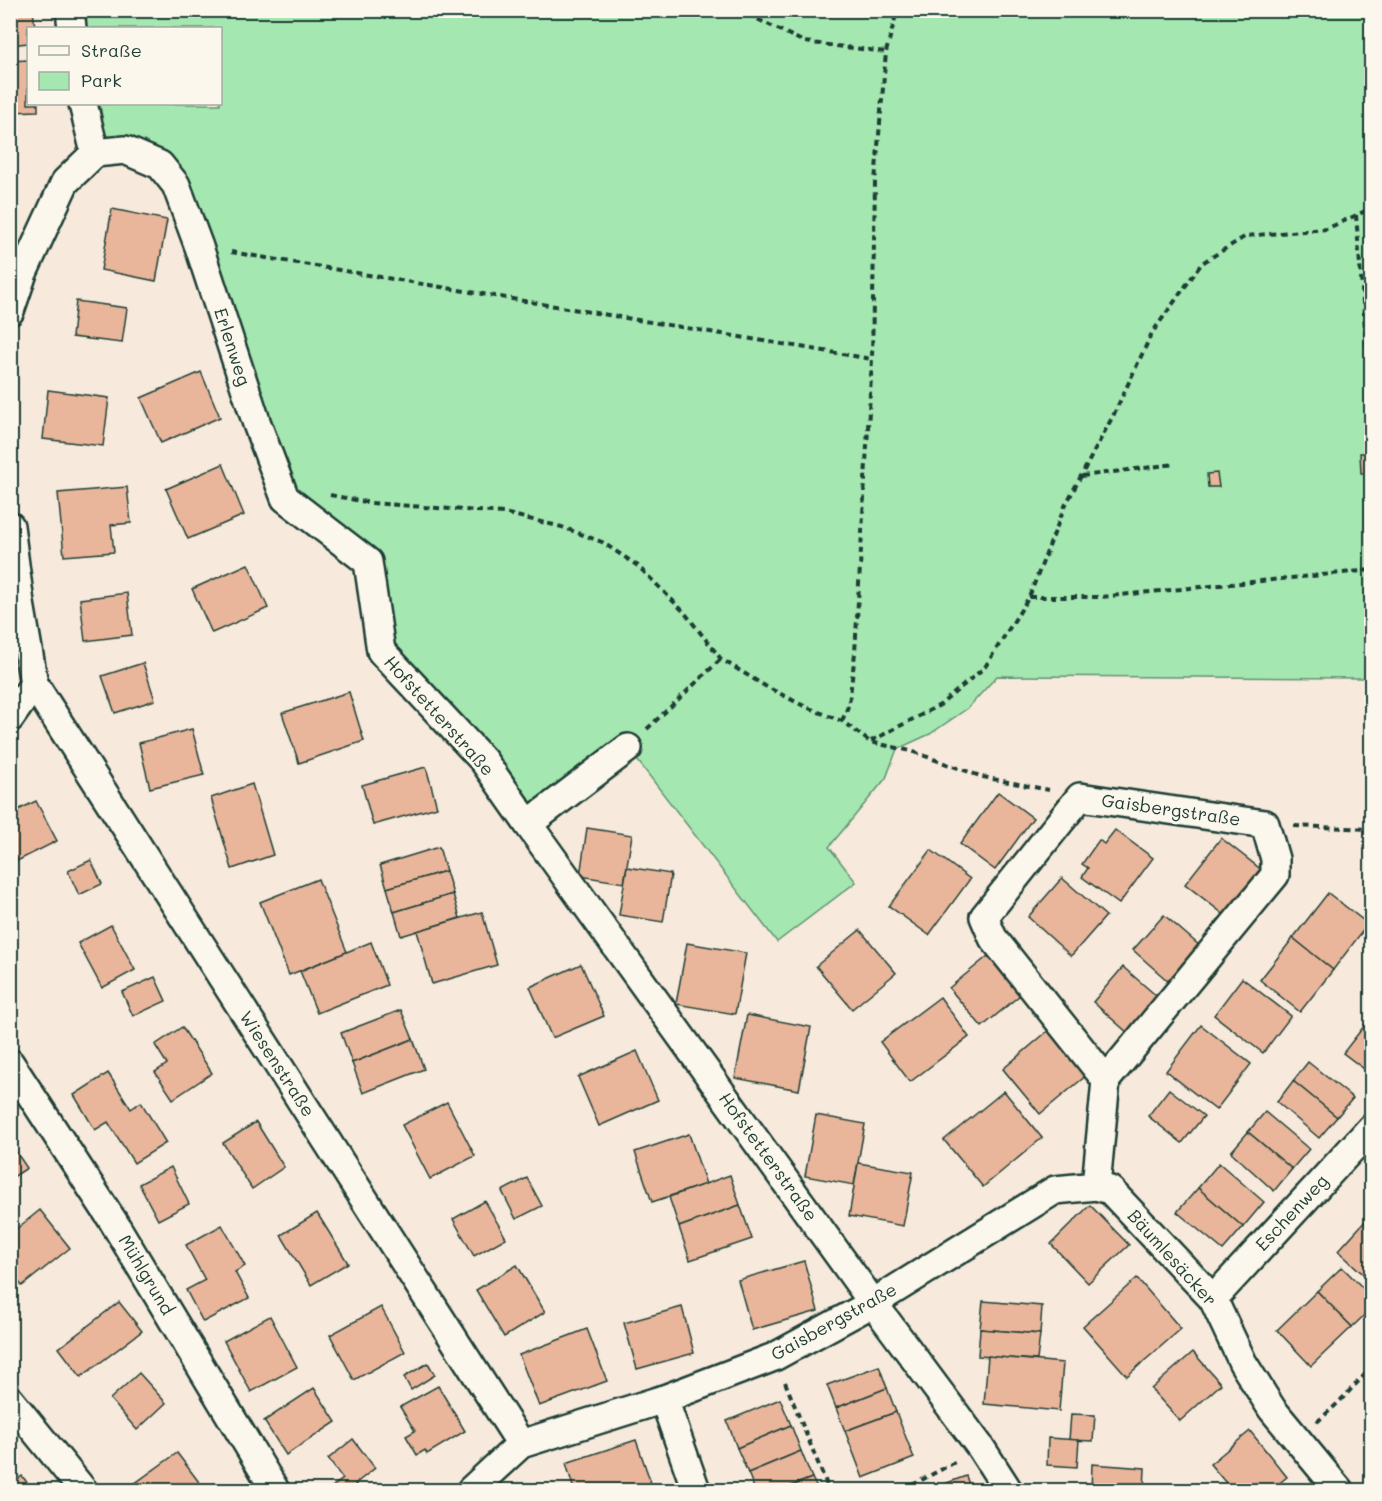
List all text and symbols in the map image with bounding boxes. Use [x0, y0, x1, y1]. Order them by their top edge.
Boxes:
legend [27, 27, 222, 105]
text: Straße [81, 38, 142, 62]
text: Park [81, 68, 122, 92]
street label: Erlenweg [209, 305, 257, 389]
street label: Hofstetterstraße [379, 650, 500, 781]
street label: Gaisbergstraße [1100, 787, 1242, 831]
street label: Wiesenstraße [235, 1006, 321, 1121]
street label: Hofstetterstraße [714, 1087, 824, 1226]
street label: Eschenweg [1250, 1169, 1333, 1256]
street label: Bäumlesäcker [1123, 1204, 1223, 1311]
street label: Mühlgrund [114, 1230, 180, 1319]
street label: Gaisbergstraße [766, 1277, 901, 1366]

